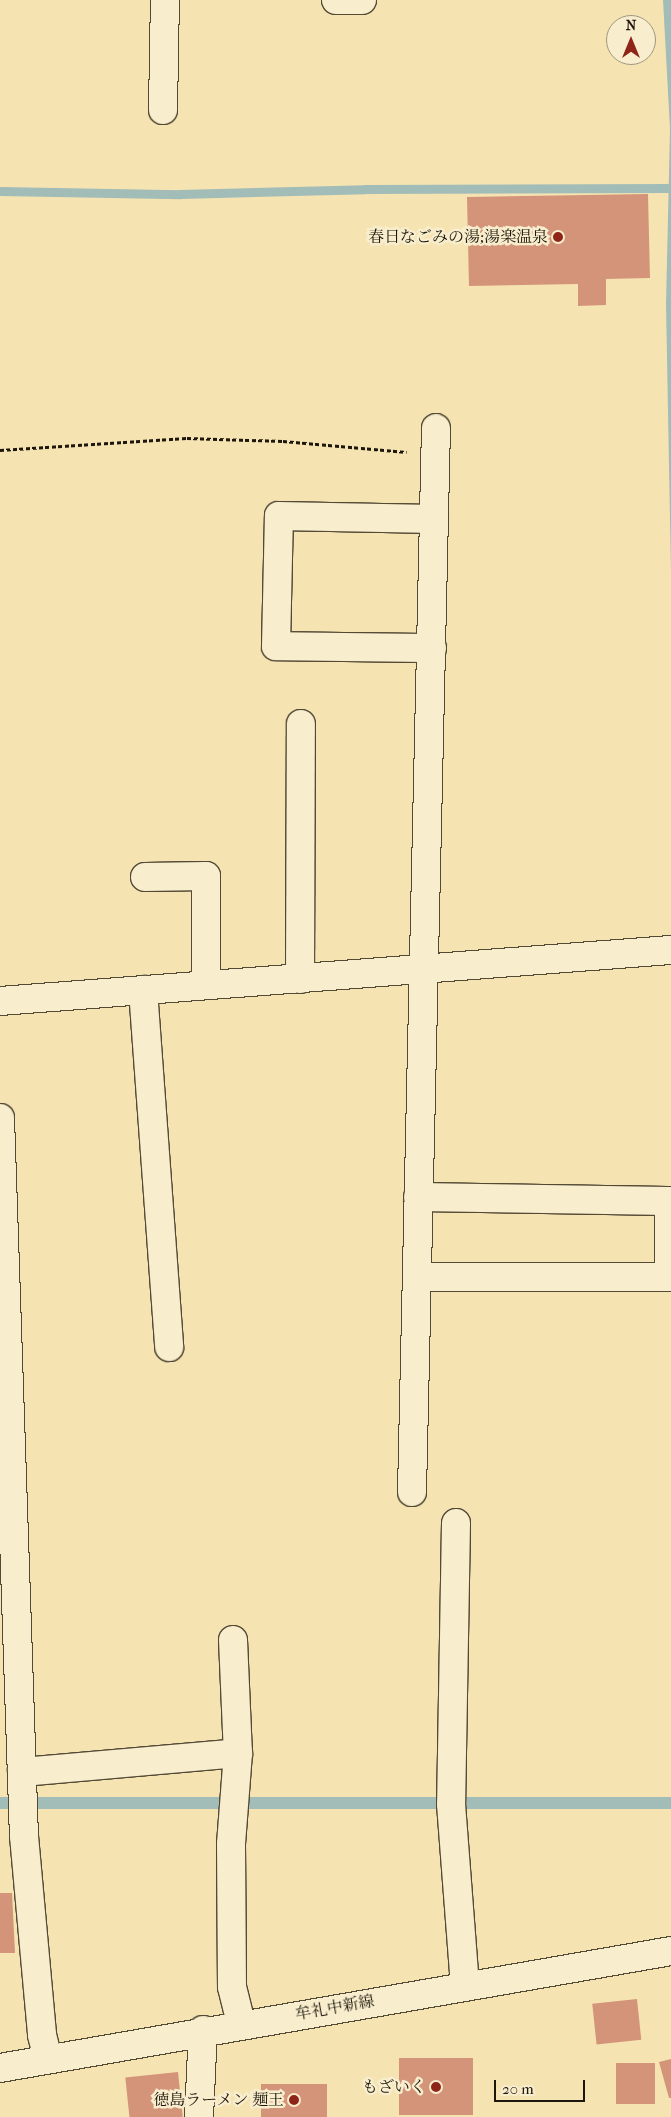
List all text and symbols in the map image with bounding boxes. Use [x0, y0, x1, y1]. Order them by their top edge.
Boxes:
north arrow [606, 15, 656, 65]
text: N [626, 17, 636, 34]
place label: 春日なごみの湯;湯楽温泉 [368, 227, 548, 247]
marker: 春日なごみの湯;湯楽温泉 [552, 231, 564, 243]
street label: 牟礼中新線 [294, 1992, 376, 2024]
scale bar [496, 2070, 587, 2102]
place label: もざいく [362, 2077, 426, 2097]
text: 20 m [502, 2080, 534, 2098]
marker: もざいく [430, 2081, 442, 2093]
place label: 徳島ラーメン 麺王 [153, 2090, 284, 2110]
marker: 徳島ラーメン 麺王 [288, 2094, 300, 2106]

